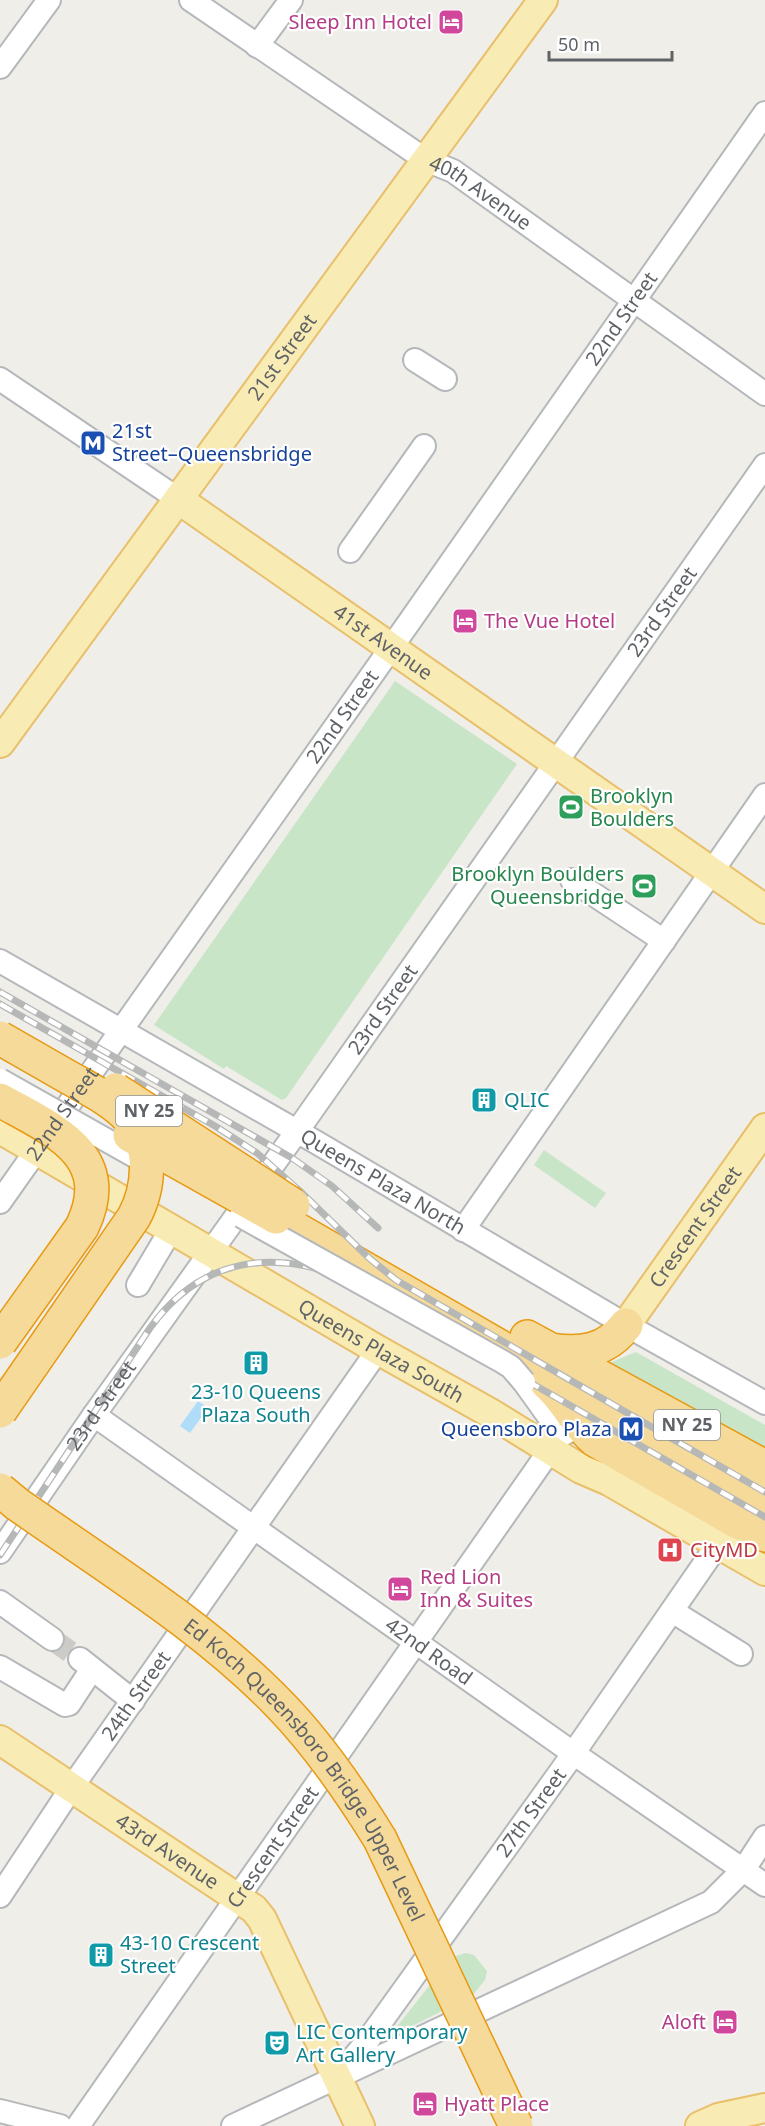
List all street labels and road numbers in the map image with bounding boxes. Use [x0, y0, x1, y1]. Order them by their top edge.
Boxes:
street label: 40th Avenue [425, 149, 537, 236]
street label: 22nd Street [579, 266, 663, 371]
street label: 21st Street [241, 308, 322, 405]
street label: 23rd Street [621, 561, 703, 662]
street label: 41st Avenue [328, 598, 438, 686]
street label: 22nd Street [300, 664, 384, 769]
street label: 23rd Street [341, 959, 423, 1059]
street label: 22nd Street [19, 1061, 104, 1166]
road number: NY 25 [116, 1096, 182, 1126]
street label: Queens Plaza North [296, 1122, 471, 1240]
street label: Crescent Street [643, 1160, 747, 1293]
street label: Queens Plaza South [293, 1292, 469, 1409]
street label: 23rd Street [60, 1355, 142, 1456]
road number: NY 25 [654, 1410, 720, 1440]
street label: 42nd Road [380, 1611, 478, 1691]
street label: Ed Koch Queensboro Bridge Upper Level [178, 1612, 431, 1926]
street label: 24th Street [95, 1645, 176, 1746]
street label: 27th Street [489, 1762, 572, 1862]
street label: Crescent Street [220, 1781, 324, 1913]
street label: 43rd Avenue [111, 1807, 224, 1895]

